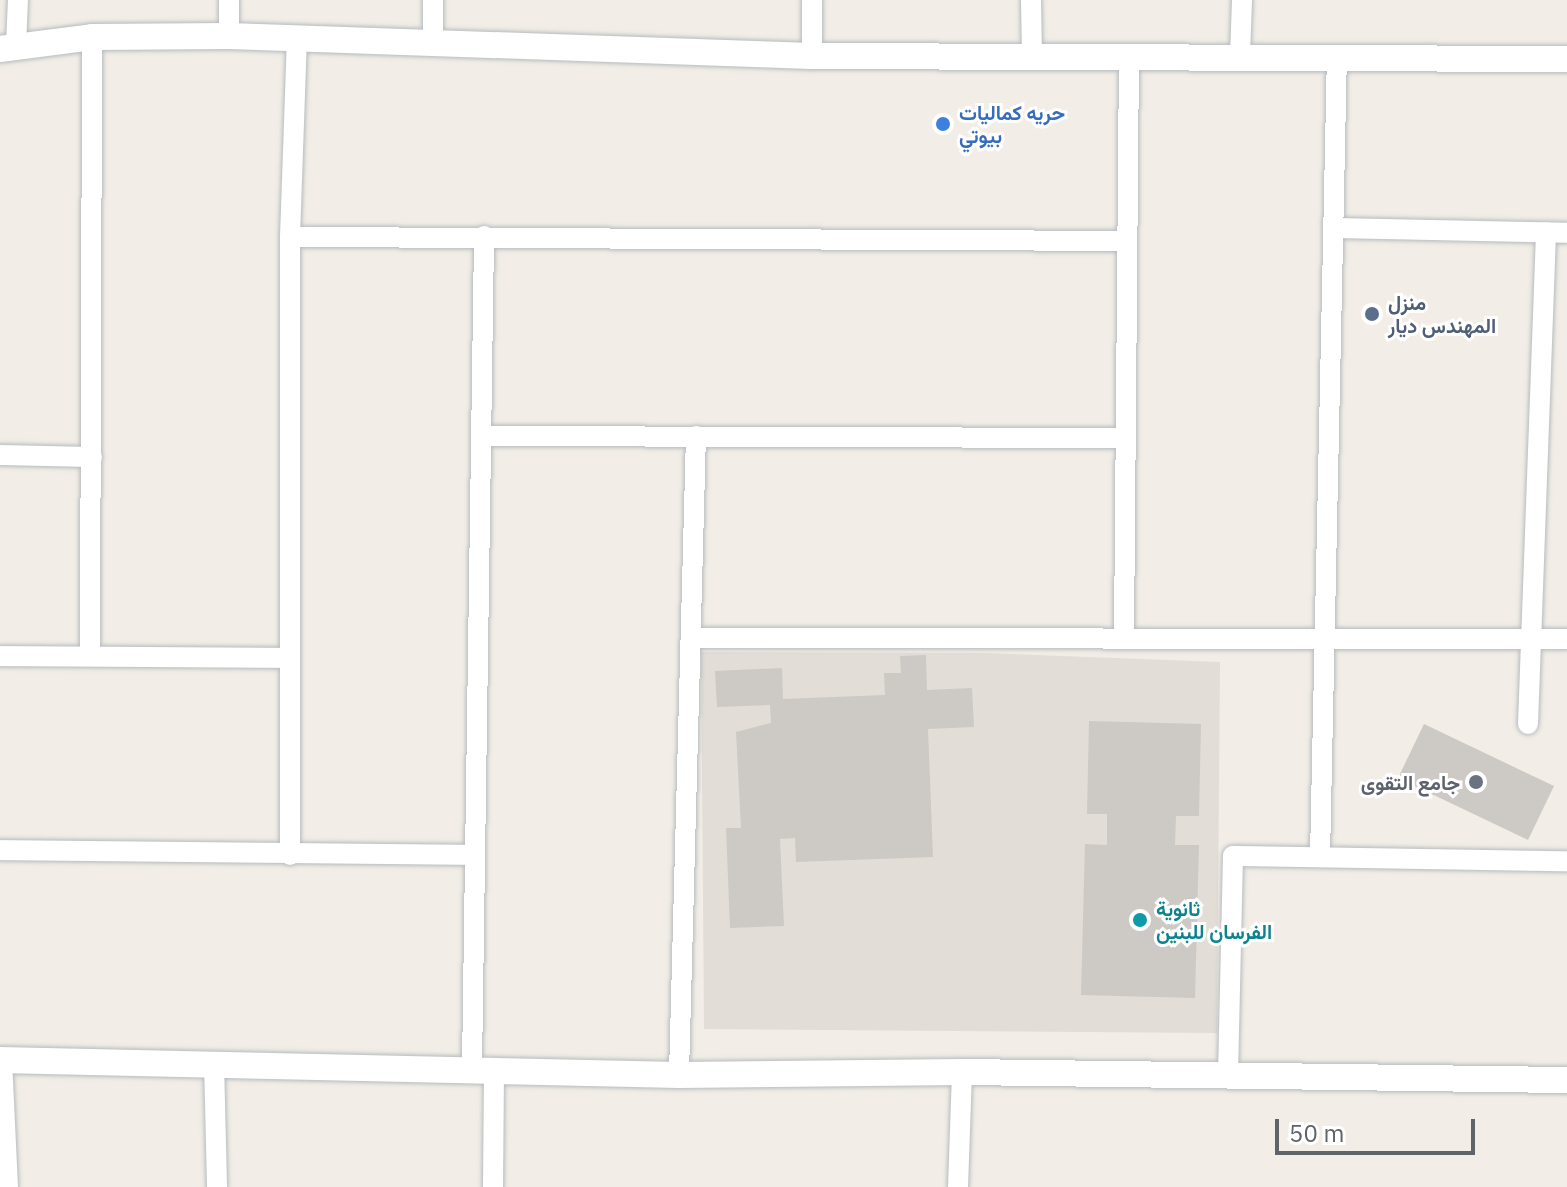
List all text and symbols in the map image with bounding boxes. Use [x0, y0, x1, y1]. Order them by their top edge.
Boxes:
place label: حريه كماليات بيوتي [959, 100, 1065, 147]
marker: حريه كماليات بيوتي [934, 115, 952, 133]
place label: منزل المهندس ديار [1388, 290, 1496, 337]
marker: منزل المهندس ديار [1363, 305, 1381, 323]
place label: جامع التقوى [1361, 770, 1460, 794]
marker: جامع التقوى [1467, 773, 1485, 791]
place label: ثانوية الفرسان للبنين [1156, 896, 1272, 943]
marker: ثانوية الفرسان للبنين [1131, 911, 1149, 929]
scale bar [1279, 1103, 1479, 1153]
text: 50 m [1289, 1117, 1344, 1149]

